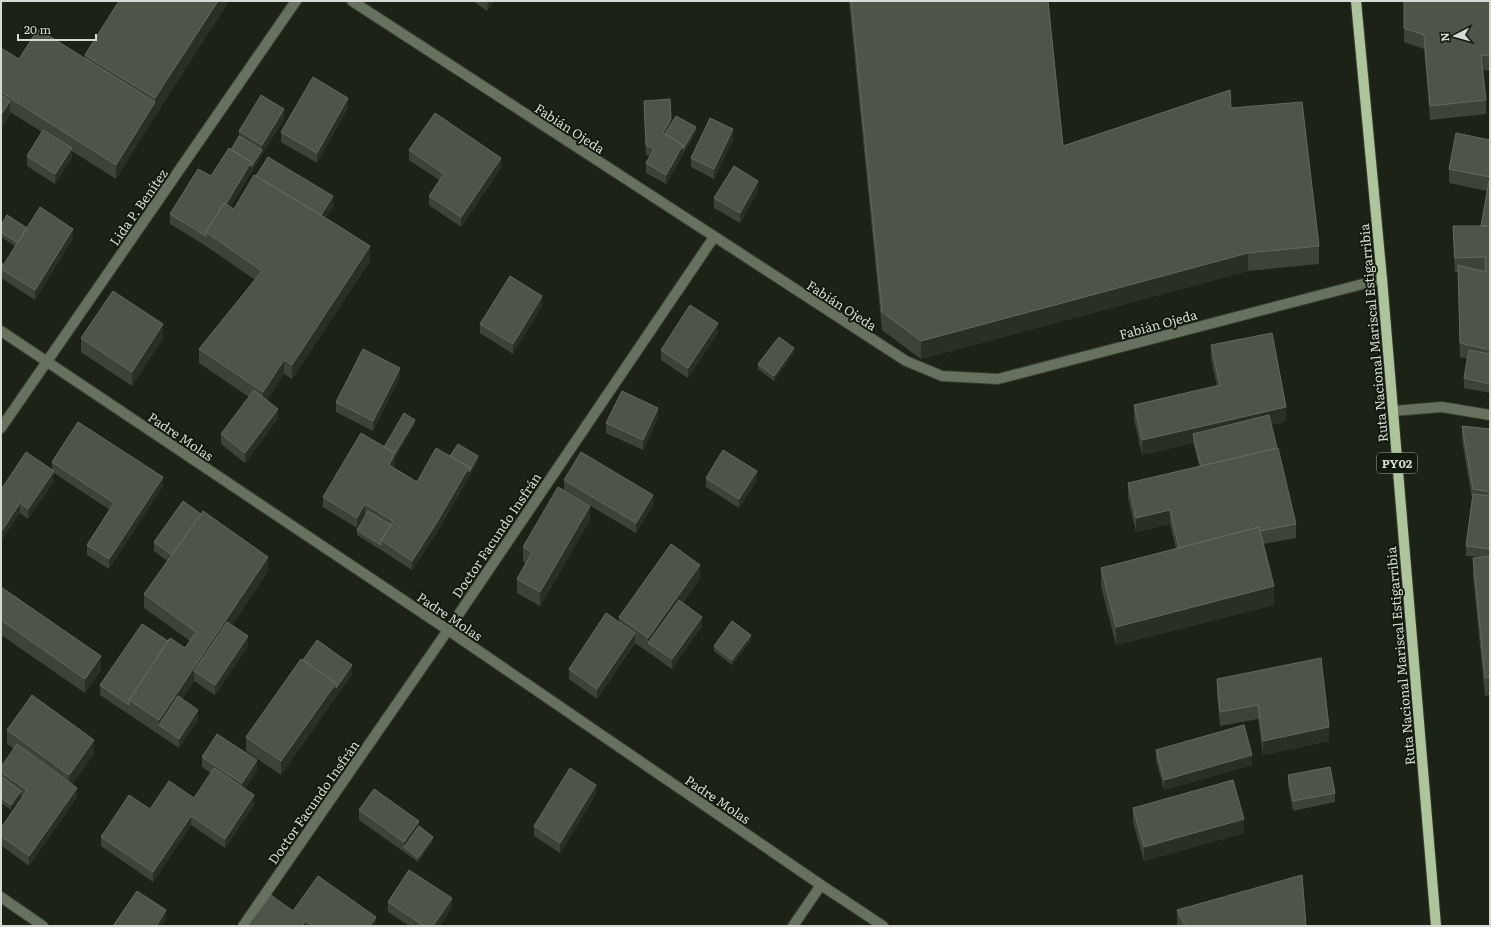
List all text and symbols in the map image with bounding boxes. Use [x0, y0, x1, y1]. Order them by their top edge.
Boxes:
scale bar [18, 16, 96, 42]
north arrow [1435, 16, 1475, 56]
text: 20 m [24, 20, 51, 38]
text: N [1436, 32, 1452, 43]
street label: Fabián Ojeda [531, 98, 609, 158]
street label: Lida P. Benítez [104, 165, 172, 249]
street label: Ruta Nacional Mariscal Estigarribia [1354, 223, 1392, 443]
street label: Fabián Ojeda [803, 275, 881, 335]
street label: Fabián Ojeda [1117, 304, 1199, 344]
street label: Padre Molas [144, 407, 218, 465]
road number: PY02 [1377, 453, 1417, 473]
street label: Doctor Facundo Insfrán [447, 468, 545, 601]
street label: Ruta Nacional Mariscal Estigarribia [1381, 546, 1419, 766]
street label: Padre Molas [413, 587, 487, 645]
street label: Doctor Facundo Insfrán [263, 736, 363, 868]
street label: Padre Molas [681, 770, 755, 828]

